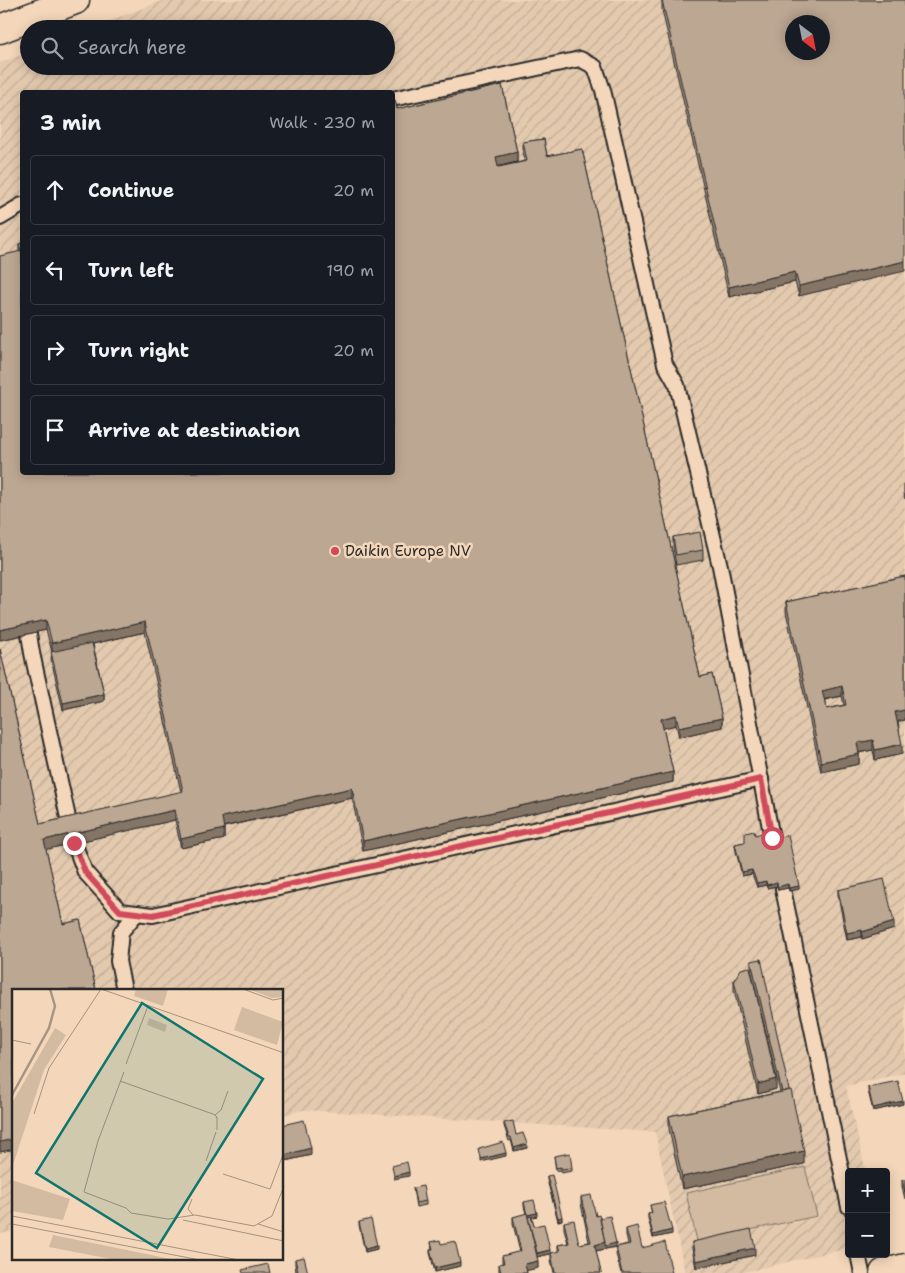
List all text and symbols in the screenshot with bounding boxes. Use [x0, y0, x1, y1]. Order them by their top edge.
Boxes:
north arrow [785, 15, 830, 60]
search box [20, 20, 395, 75]
icon: search [38, 34, 66, 62]
text: Search here [78, 35, 187, 60]
text: 3 min [40, 109, 101, 137]
text: Walk · 230 m [269, 112, 375, 133]
icon: ahead [41, 176, 69, 204]
text: Continue [88, 178, 174, 203]
text: 20 m [333, 180, 374, 201]
icon: left [41, 256, 69, 284]
text: Turn left [88, 258, 174, 283]
text: 190 m [327, 260, 374, 281]
icon: right [41, 336, 69, 364]
text: Turn right [88, 338, 189, 363]
text: 20 m [333, 340, 374, 361]
icon: arrive [41, 416, 69, 444]
text: Arrive at destination [88, 418, 300, 443]
place label: Daikin Europe NV [345, 541, 471, 561]
marker: Daikin Europe NV [329, 545, 341, 557]
route start [761, 827, 784, 850]
route end [63, 832, 86, 855]
inset map [12, 989, 284, 1260]
map controls [845, 1168, 890, 1258]
button: + [845, 1168, 890, 1213]
button: − [845, 1213, 890, 1258]

